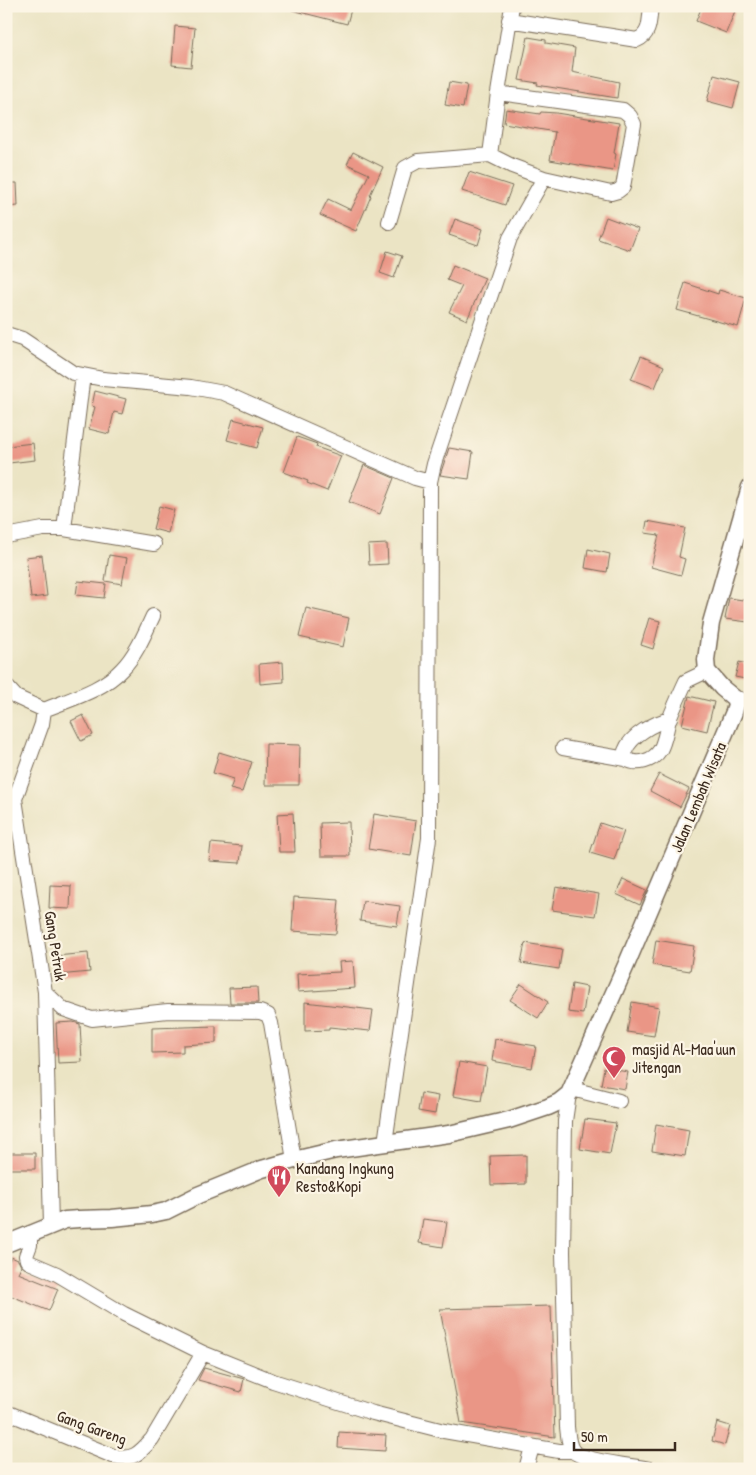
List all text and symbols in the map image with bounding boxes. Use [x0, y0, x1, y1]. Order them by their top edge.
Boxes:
street label: Jalan Lembah Wisata [665, 739, 731, 855]
street label: Gang Petruk [40, 909, 72, 983]
place label: masjid Al-Maa'uun Jitengan [632, 1038, 736, 1078]
mosque icon: masjid Al-Maa'uun Jitengan [601, 1045, 627, 1079]
place label: Kandang Ingkung Resto&Kopi [296, 1157, 394, 1197]
restaurant icon: Kandang Ingkung Resto&Kopi [266, 1164, 292, 1198]
street label: Gang Gareng [54, 1404, 130, 1450]
scale bar [574, 1420, 675, 1452]
text: 50 m [581, 1426, 608, 1447]

